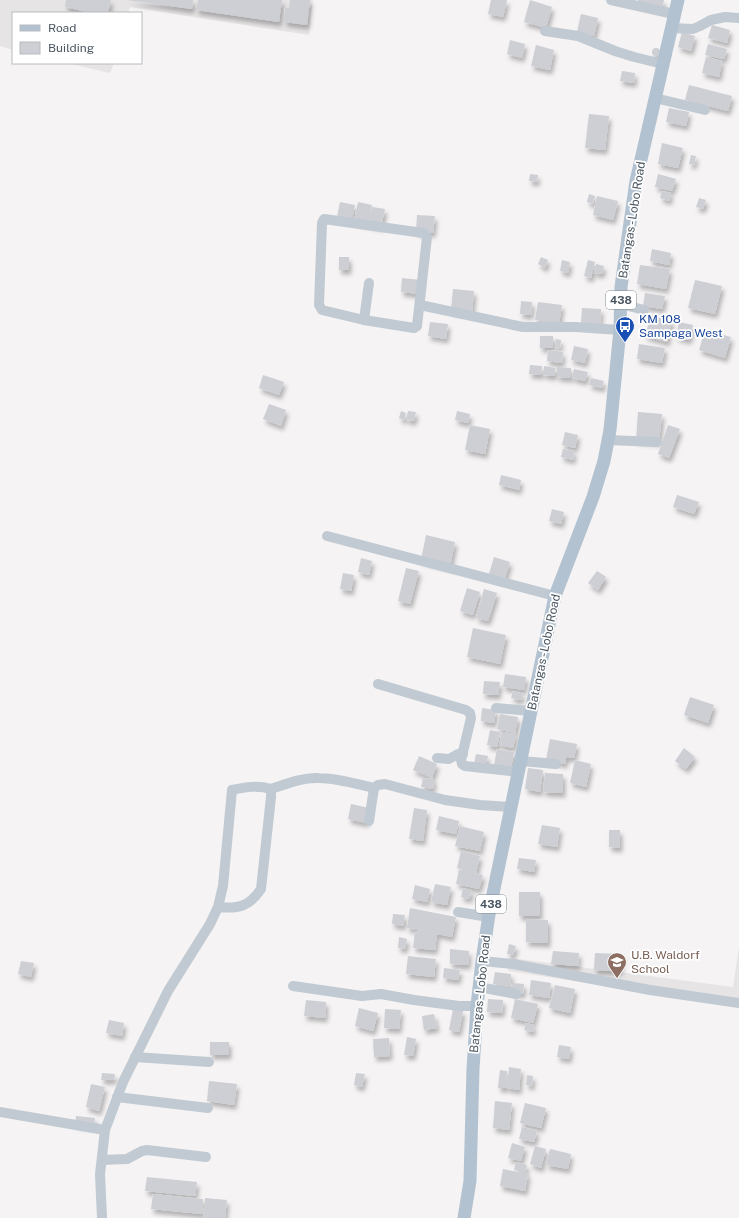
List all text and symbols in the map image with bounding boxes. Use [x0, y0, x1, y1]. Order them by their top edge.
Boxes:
legend [12, 12, 142, 64]
text: Road [48, 21, 76, 35]
text: Building [48, 41, 94, 55]
street label: Batangas - Lobo Road [616, 161, 648, 279]
road number: 438 [606, 291, 636, 309]
place label: KM 108 Sampaga West [639, 312, 723, 340]
bus stop icon: KM 108 Sampaga West [614, 315, 636, 343]
street label: Batangas - Lobo Road [525, 593, 563, 711]
road number: 438 [476, 895, 506, 913]
street label: Batangas - Lobo Road [467, 934, 493, 1054]
place label: U.B. Waldorf School [631, 948, 700, 976]
school or university icon: U.B. Waldorf School [606, 951, 628, 979]

